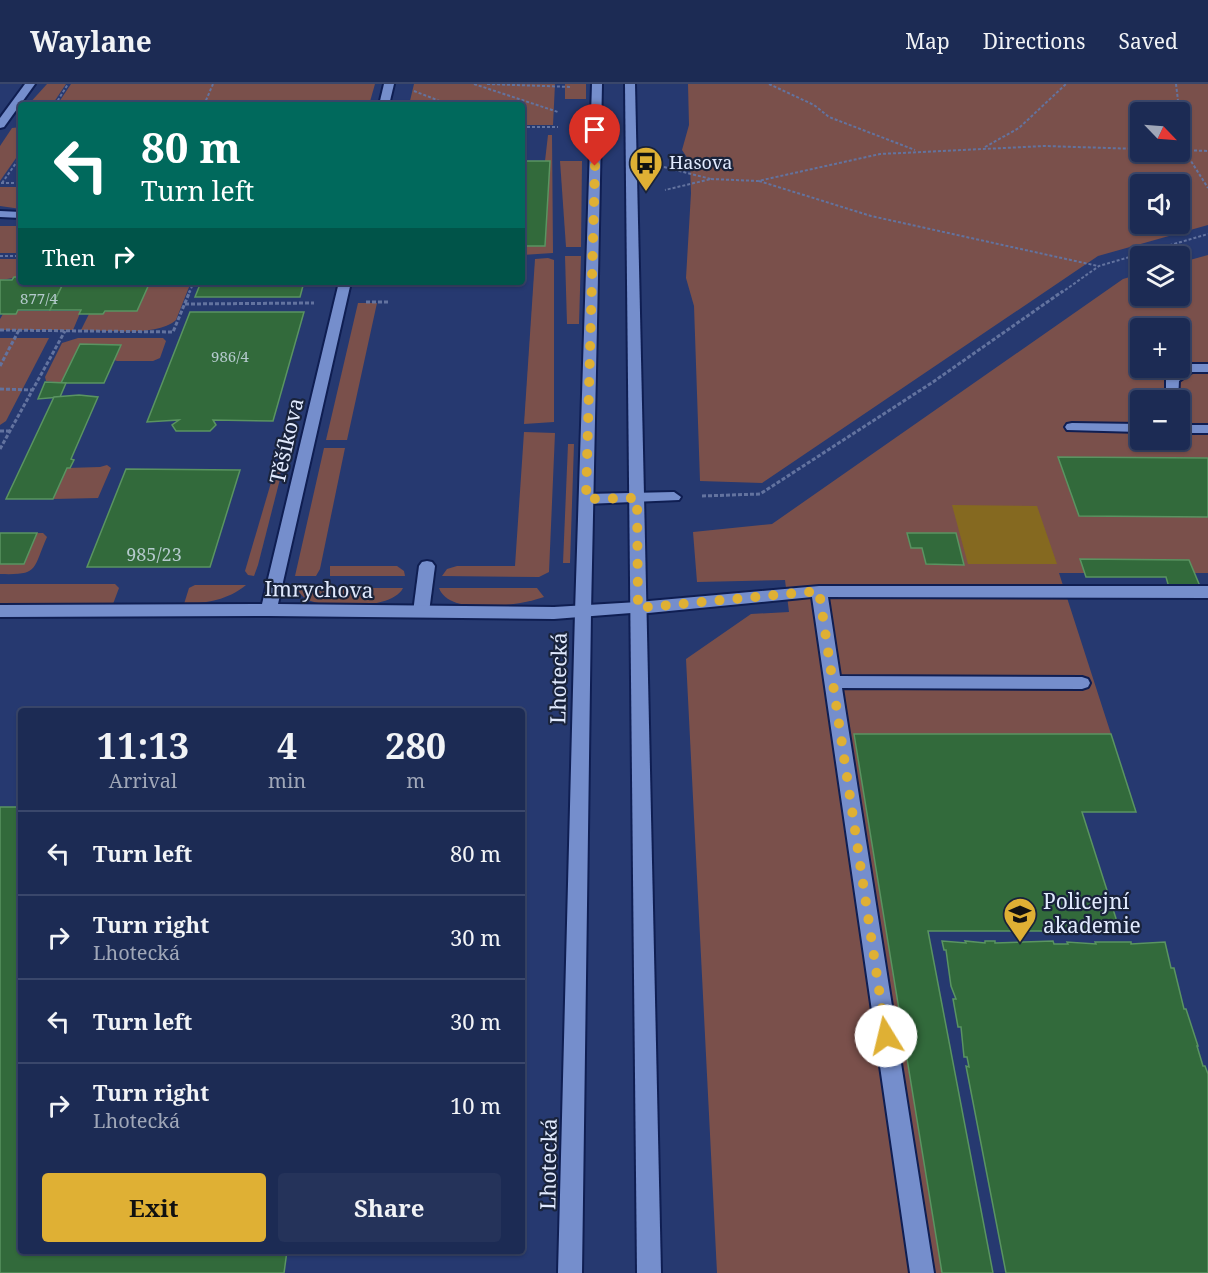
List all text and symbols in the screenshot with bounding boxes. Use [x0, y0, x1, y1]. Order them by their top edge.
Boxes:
text: Waylane [30, 22, 152, 60]
text: Map [905, 27, 950, 55]
text: Directions [983, 27, 1085, 55]
text: Saved [1118, 27, 1178, 55]
north arrow [1130, 102, 1190, 162]
map controls [1130, 102, 1190, 450]
pin [569, 104, 620, 166]
icon: arrive [578, 113, 611, 146]
text: 80 m [141, 118, 241, 175]
icon: left [42, 126, 120, 204]
bus stop icon: Hasova [628, 145, 664, 192]
place label: Hasova [669, 150, 732, 174]
text: Turn left [141, 172, 254, 209]
button: sound [1130, 174, 1190, 234]
icon: right [107, 240, 140, 273]
text: Then [42, 242, 95, 272]
button: layers [1130, 246, 1190, 306]
house number: 877/4 [20, 288, 59, 308]
button: + [1130, 318, 1190, 378]
house number: 986/4 [211, 346, 250, 366]
button: − [1130, 390, 1190, 450]
street label: Těšíkova [263, 395, 309, 486]
house number: 985/23 [126, 542, 182, 566]
street label: Imrychova [264, 574, 374, 604]
street label: Lhotecká [543, 632, 573, 724]
text: 11:13 [97, 721, 189, 770]
text: 4 [277, 721, 297, 770]
text: 280 [385, 721, 446, 770]
text: Arrival [109, 767, 177, 794]
text: min [268, 767, 306, 794]
text: m [406, 767, 425, 794]
icon: left [42, 837, 75, 870]
text: Turn left [93, 838, 192, 868]
text: 80 m [450, 838, 501, 868]
place label: Policejní akademie [1043, 887, 1141, 939]
school or university icon: Policejní akademie [1002, 896, 1038, 943]
text: Turn right [93, 909, 209, 939]
icon: right [42, 921, 75, 954]
text: 30 m [450, 922, 501, 952]
text: Lhotecká [93, 939, 180, 966]
position arrow [854, 1004, 918, 1068]
icon: left [42, 1005, 75, 1038]
text: Turn left [93, 1006, 192, 1036]
text: 30 m [450, 1006, 501, 1036]
text: Turn right [93, 1077, 209, 1107]
icon: right [42, 1089, 75, 1122]
text: 10 m [450, 1090, 501, 1120]
text: Lhotecká [93, 1107, 180, 1134]
street label: Lhotecká [533, 1118, 563, 1210]
button: Exit [42, 1173, 266, 1242]
button: Share [278, 1173, 501, 1242]

